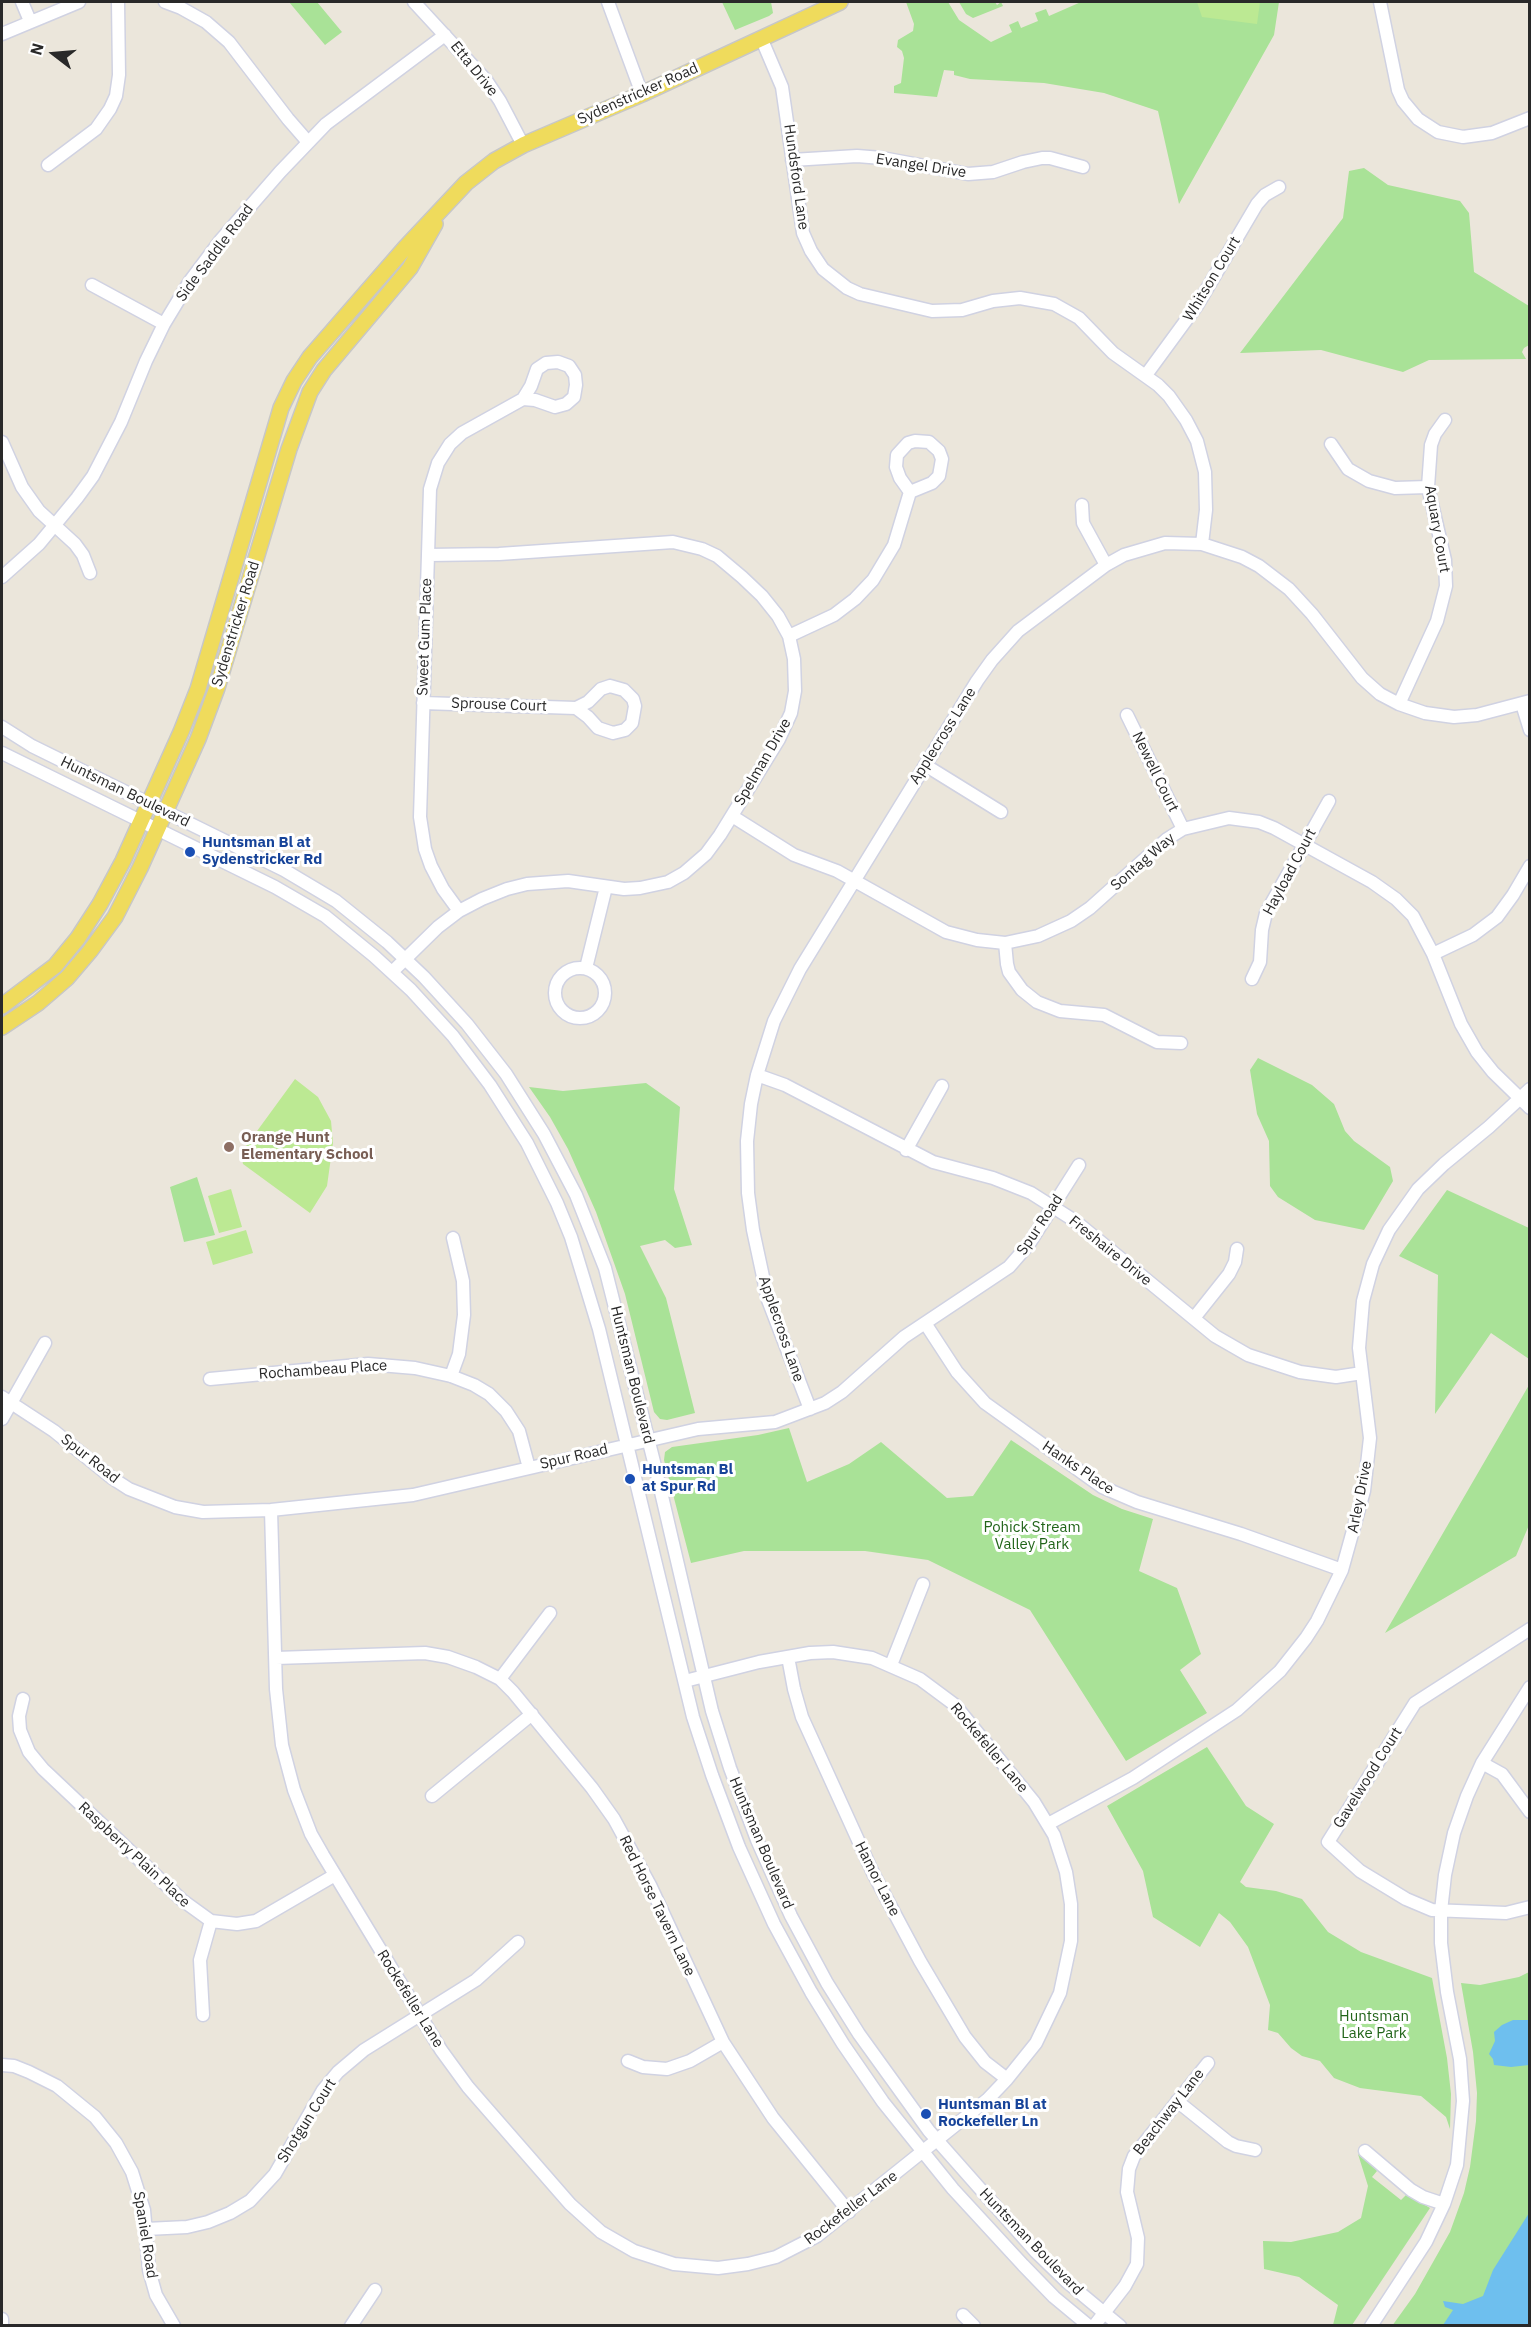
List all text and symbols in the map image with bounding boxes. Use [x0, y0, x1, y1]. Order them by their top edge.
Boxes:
north arrow [24, 24, 84, 84]
street label: Etta Drive [446, 38, 502, 100]
text: N [25, 41, 48, 57]
street label: Sydenstricker Road [575, 59, 701, 129]
street label: Hundsford Lane [780, 123, 812, 231]
street label: Evangel Drive [875, 150, 967, 182]
street label: Side Saddle Road [172, 201, 258, 305]
street label: Whitson Court [1180, 233, 1244, 325]
street label: Aquary Court [1420, 484, 1454, 574]
street label: Sydenstricker Road [208, 559, 264, 689]
street label: Sweet Gum Place [414, 578, 436, 696]
street label: Applecross Lane [906, 684, 980, 788]
street label: Sprouse Court [451, 694, 547, 716]
street label: Spelman Drive [731, 715, 795, 809]
street label: Newell Court [1128, 729, 1182, 815]
street label: Huntsman Boulevard [57, 753, 193, 831]
street label: Hayload Court [1260, 825, 1320, 919]
street label: Sontag Way [1107, 829, 1179, 895]
place label: Huntsman Bl at Sydenstricker Rd [202, 834, 322, 869]
marker: Huntsman Bl at Sydenstricker Rd [183, 845, 197, 859]
place label: Orange Hunt Elementary School [241, 1129, 373, 1164]
marker: Orange Hunt Elementary School [222, 1140, 236, 1154]
street label: Spur Road [1013, 1191, 1067, 1259]
street label: Freshaire Drive [1065, 1212, 1155, 1290]
street label: Applecross Lane [754, 1274, 808, 1384]
street label: Huntsman Boulevard [606, 1304, 658, 1446]
street label: Rochambeau Place [258, 1357, 388, 1383]
street label: Spur Road [57, 1431, 123, 1487]
street label: Hanks Place [1039, 1437, 1117, 1499]
street label: Spur Road [538, 1440, 610, 1474]
street label: Arley Drive [1344, 1459, 1376, 1535]
place label: Huntsman Bl at Spur Rd [642, 1461, 733, 1496]
marker: Huntsman Bl at Spur Rd [623, 1472, 637, 1486]
park label: Pohick Stream Valley Park [983, 1519, 1081, 1554]
street label: Rockefeller Lane [946, 1699, 1032, 1797]
street label: Gavelwood Court [1330, 1724, 1406, 1832]
street label: Huntsman Boulevard [725, 1774, 797, 1912]
street label: Raspberry Plain Place [74, 1798, 194, 1912]
street label: Red Horse Tavern Lane [615, 1833, 699, 1979]
street label: Hamor Lane [850, 1839, 904, 1919]
street label: Rockefeller Lane [373, 1947, 447, 2051]
park label: Huntsman Lake Park [1339, 2008, 1409, 2043]
street label: Beachway Lane [1130, 2065, 1208, 2159]
street label: Shotgun Court [274, 2075, 340, 2167]
place label: Huntsman Bl at Rockefeller Ln [938, 2096, 1047, 2131]
marker: Huntsman Bl at Rockefeller Ln [919, 2107, 933, 2121]
street label: Rockefeller Lane [801, 2167, 901, 2249]
street label: Huntsman Boulevard [975, 2185, 1087, 2299]
street label: Spaniel Road [129, 2190, 161, 2280]

